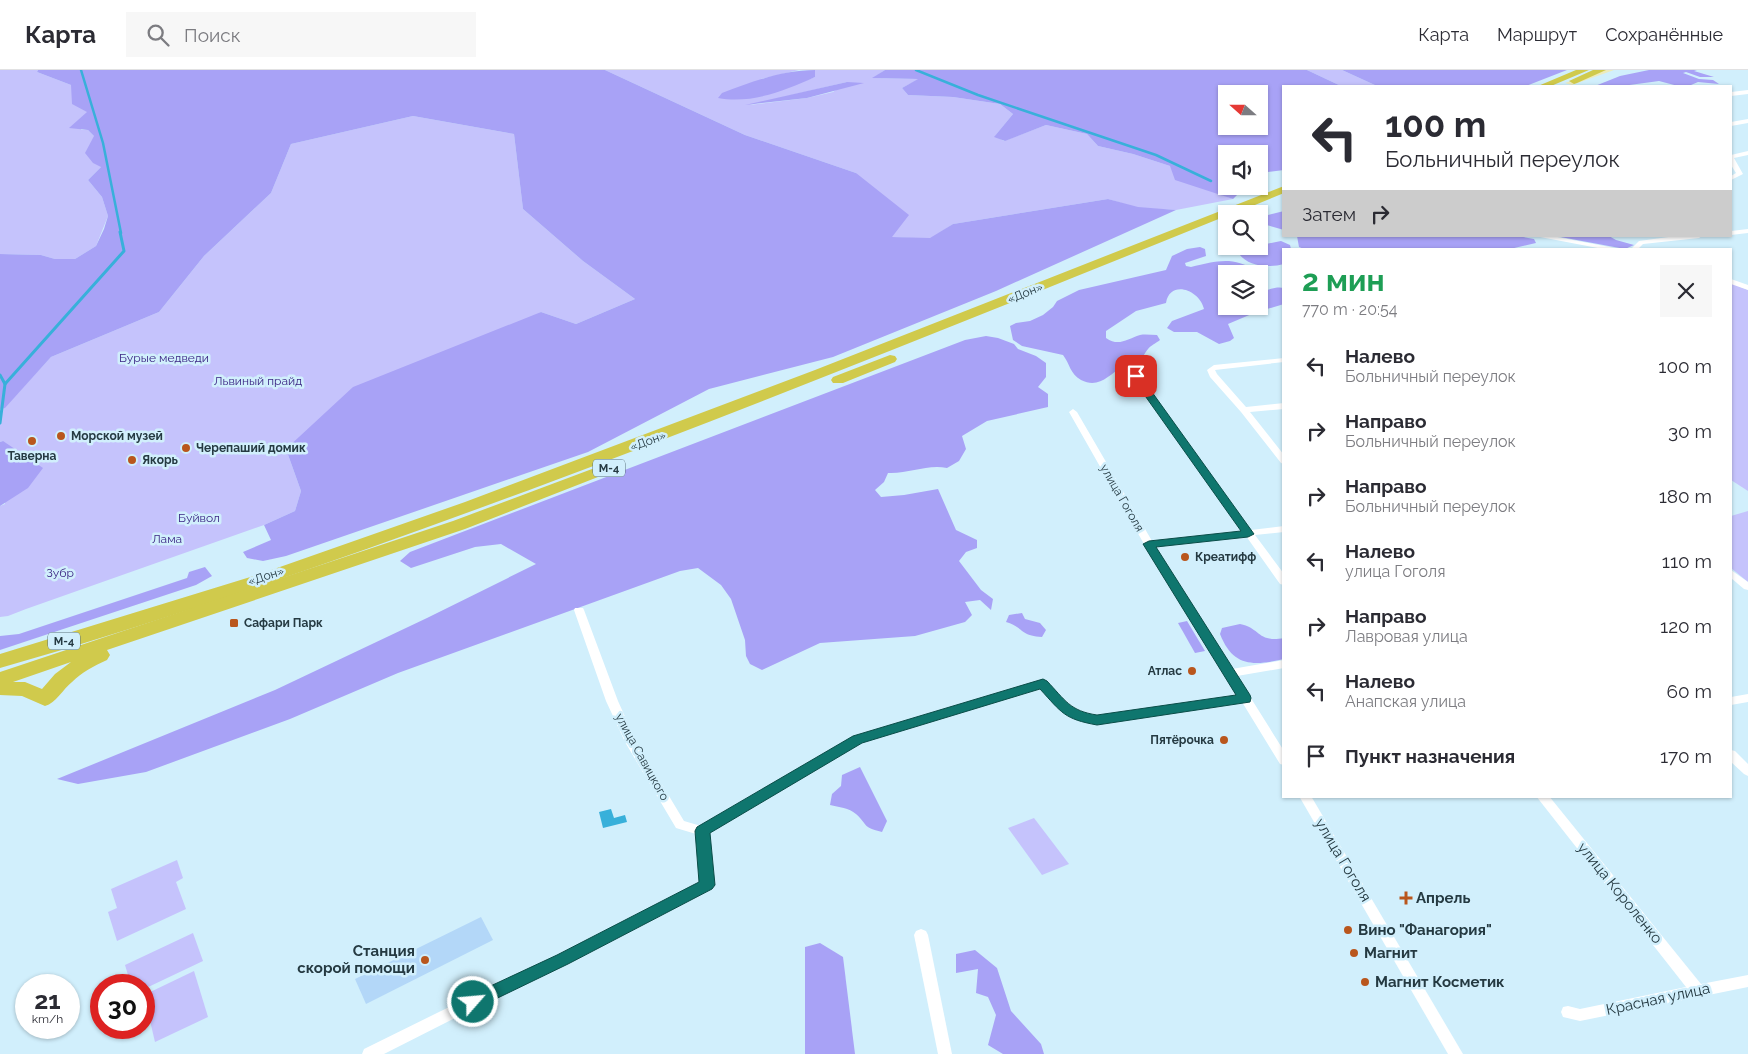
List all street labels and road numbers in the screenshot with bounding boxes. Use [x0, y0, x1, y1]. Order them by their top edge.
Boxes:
street label: «Дон» [1005, 280, 1045, 306]
street label: «Дон» [628, 428, 668, 454]
road number: М-4 [593, 459, 625, 476]
street label: улица Гоголя [1097, 462, 1147, 534]
street label: «Дон» [246, 564, 286, 588]
road number: М-4 [48, 632, 80, 650]
street label: улица Савицкого [612, 711, 672, 803]
street label: улица Гоголя [1311, 815, 1375, 905]
street label: улица Короленко [1574, 839, 1666, 947]
street label: Красная улица [1604, 979, 1712, 1019]

